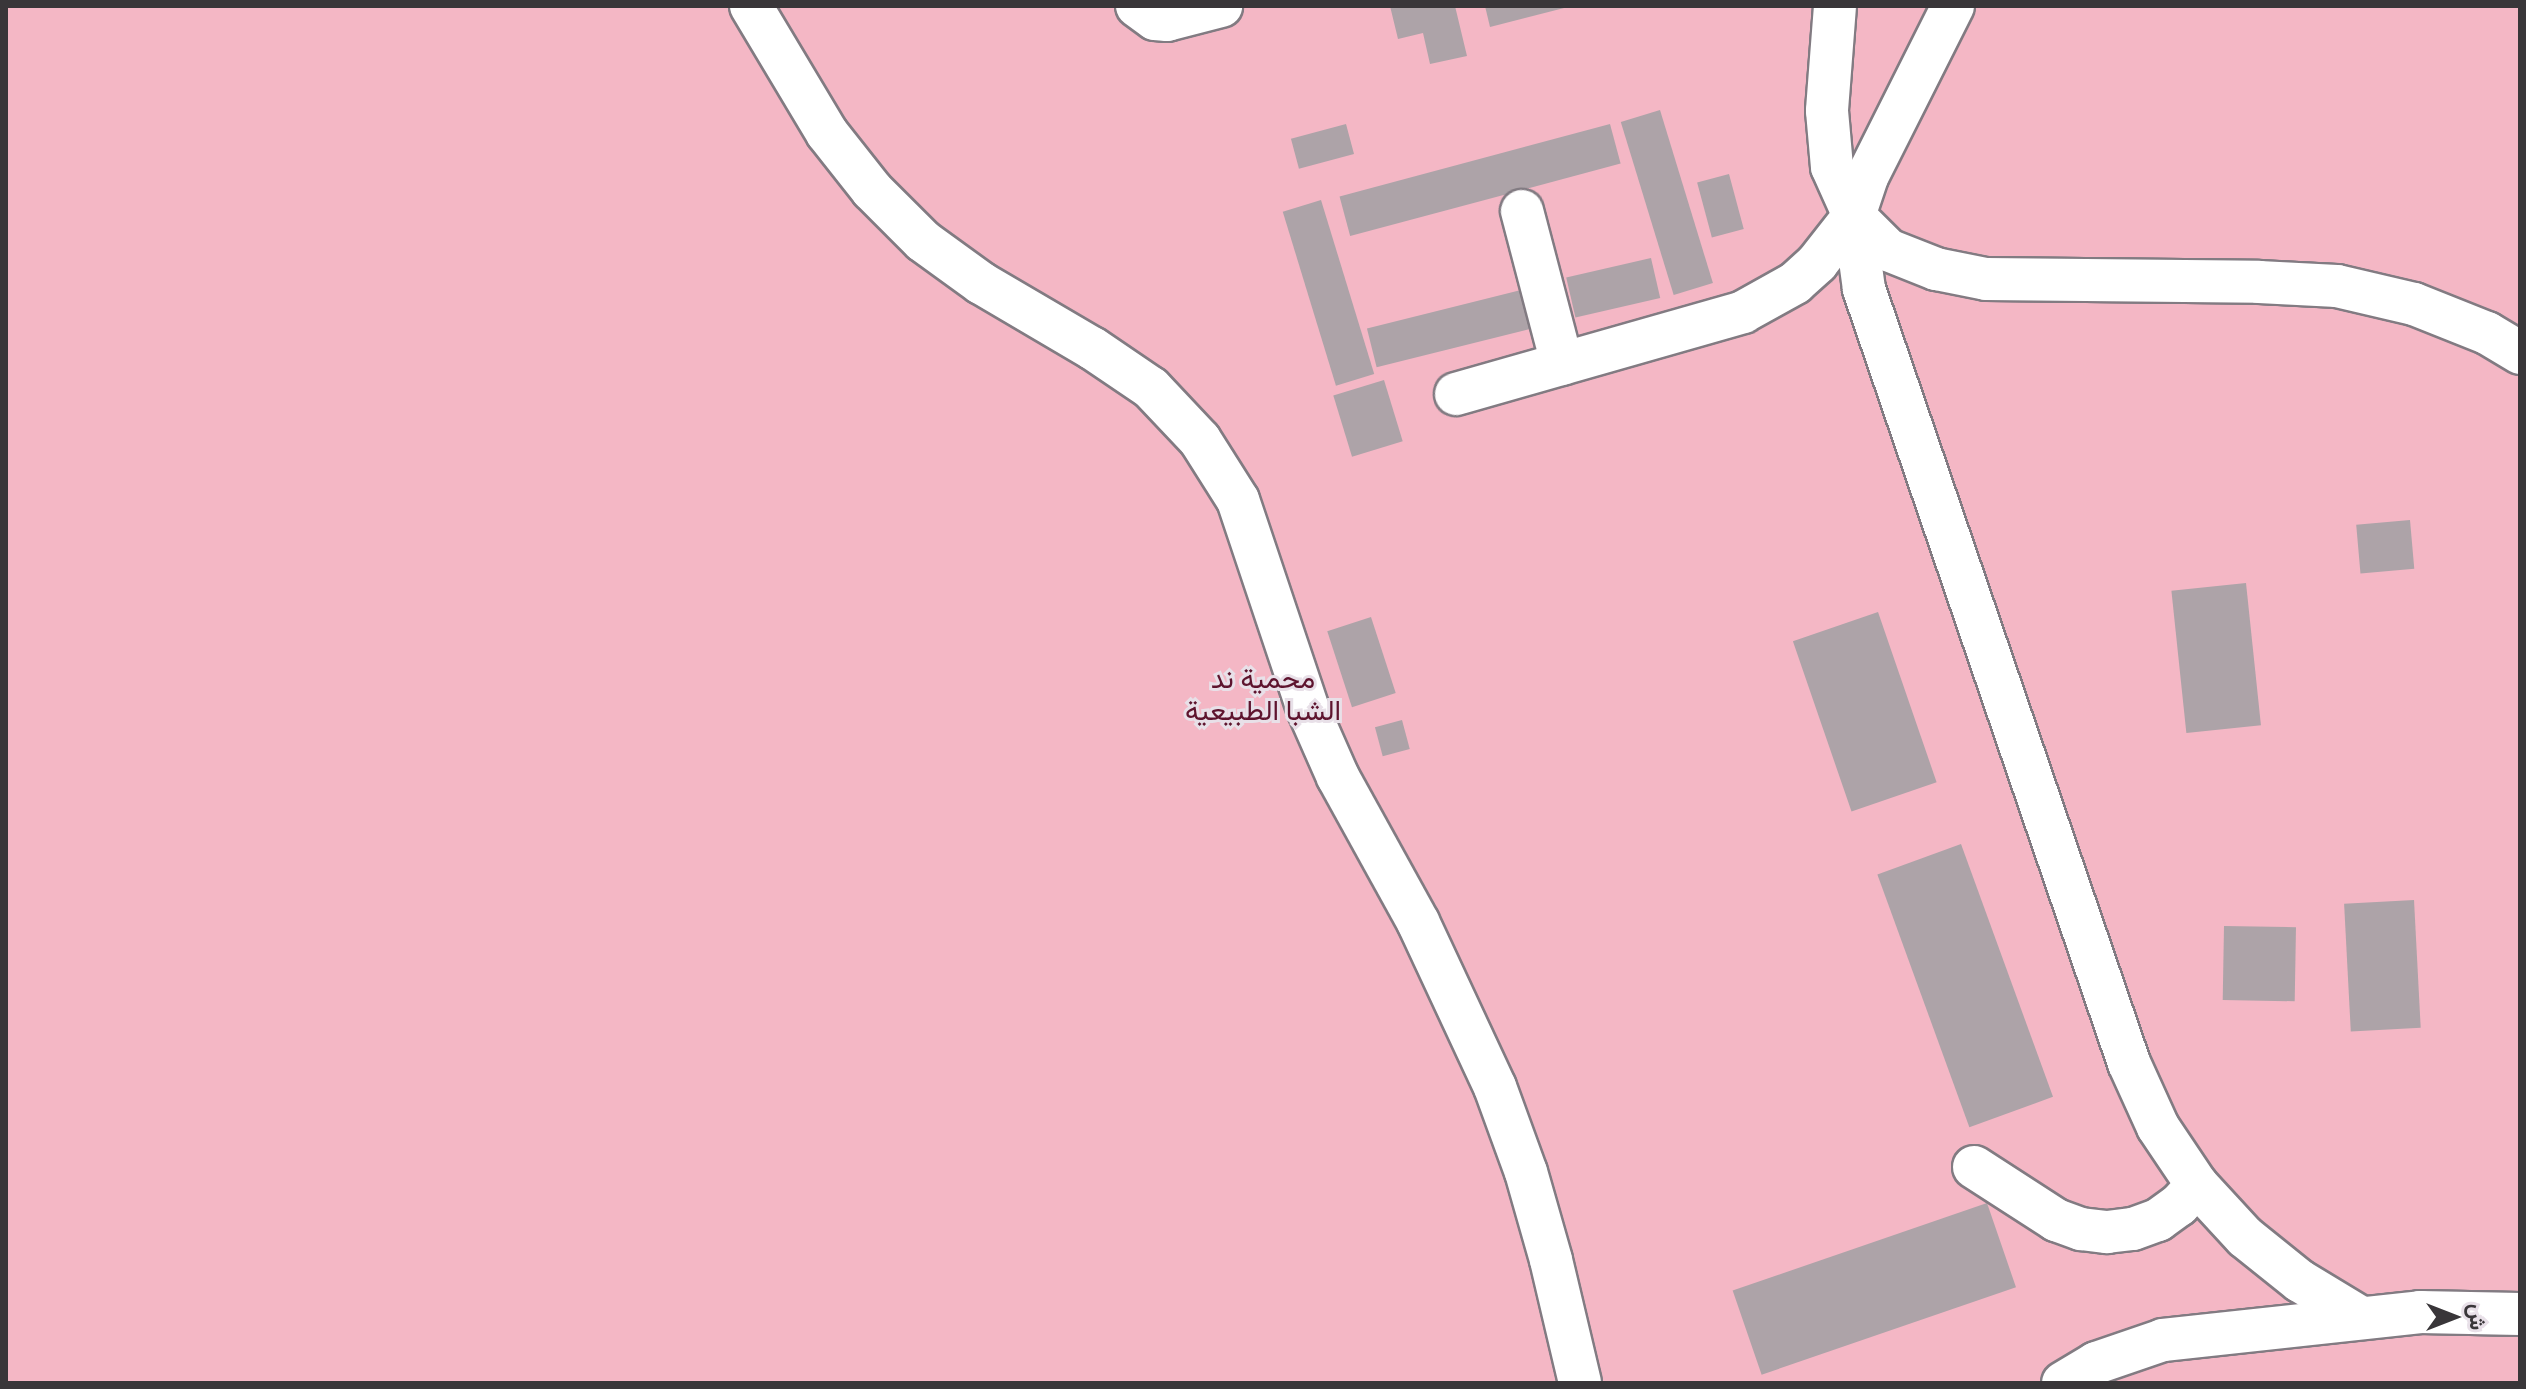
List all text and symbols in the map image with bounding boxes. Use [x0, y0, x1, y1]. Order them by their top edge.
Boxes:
park label: محمية ند الشبا الطبيعية [1185, 661, 1341, 727]
north arrow [2414, 1277, 2494, 1357]
text: ش [2465, 1304, 2491, 1330]

